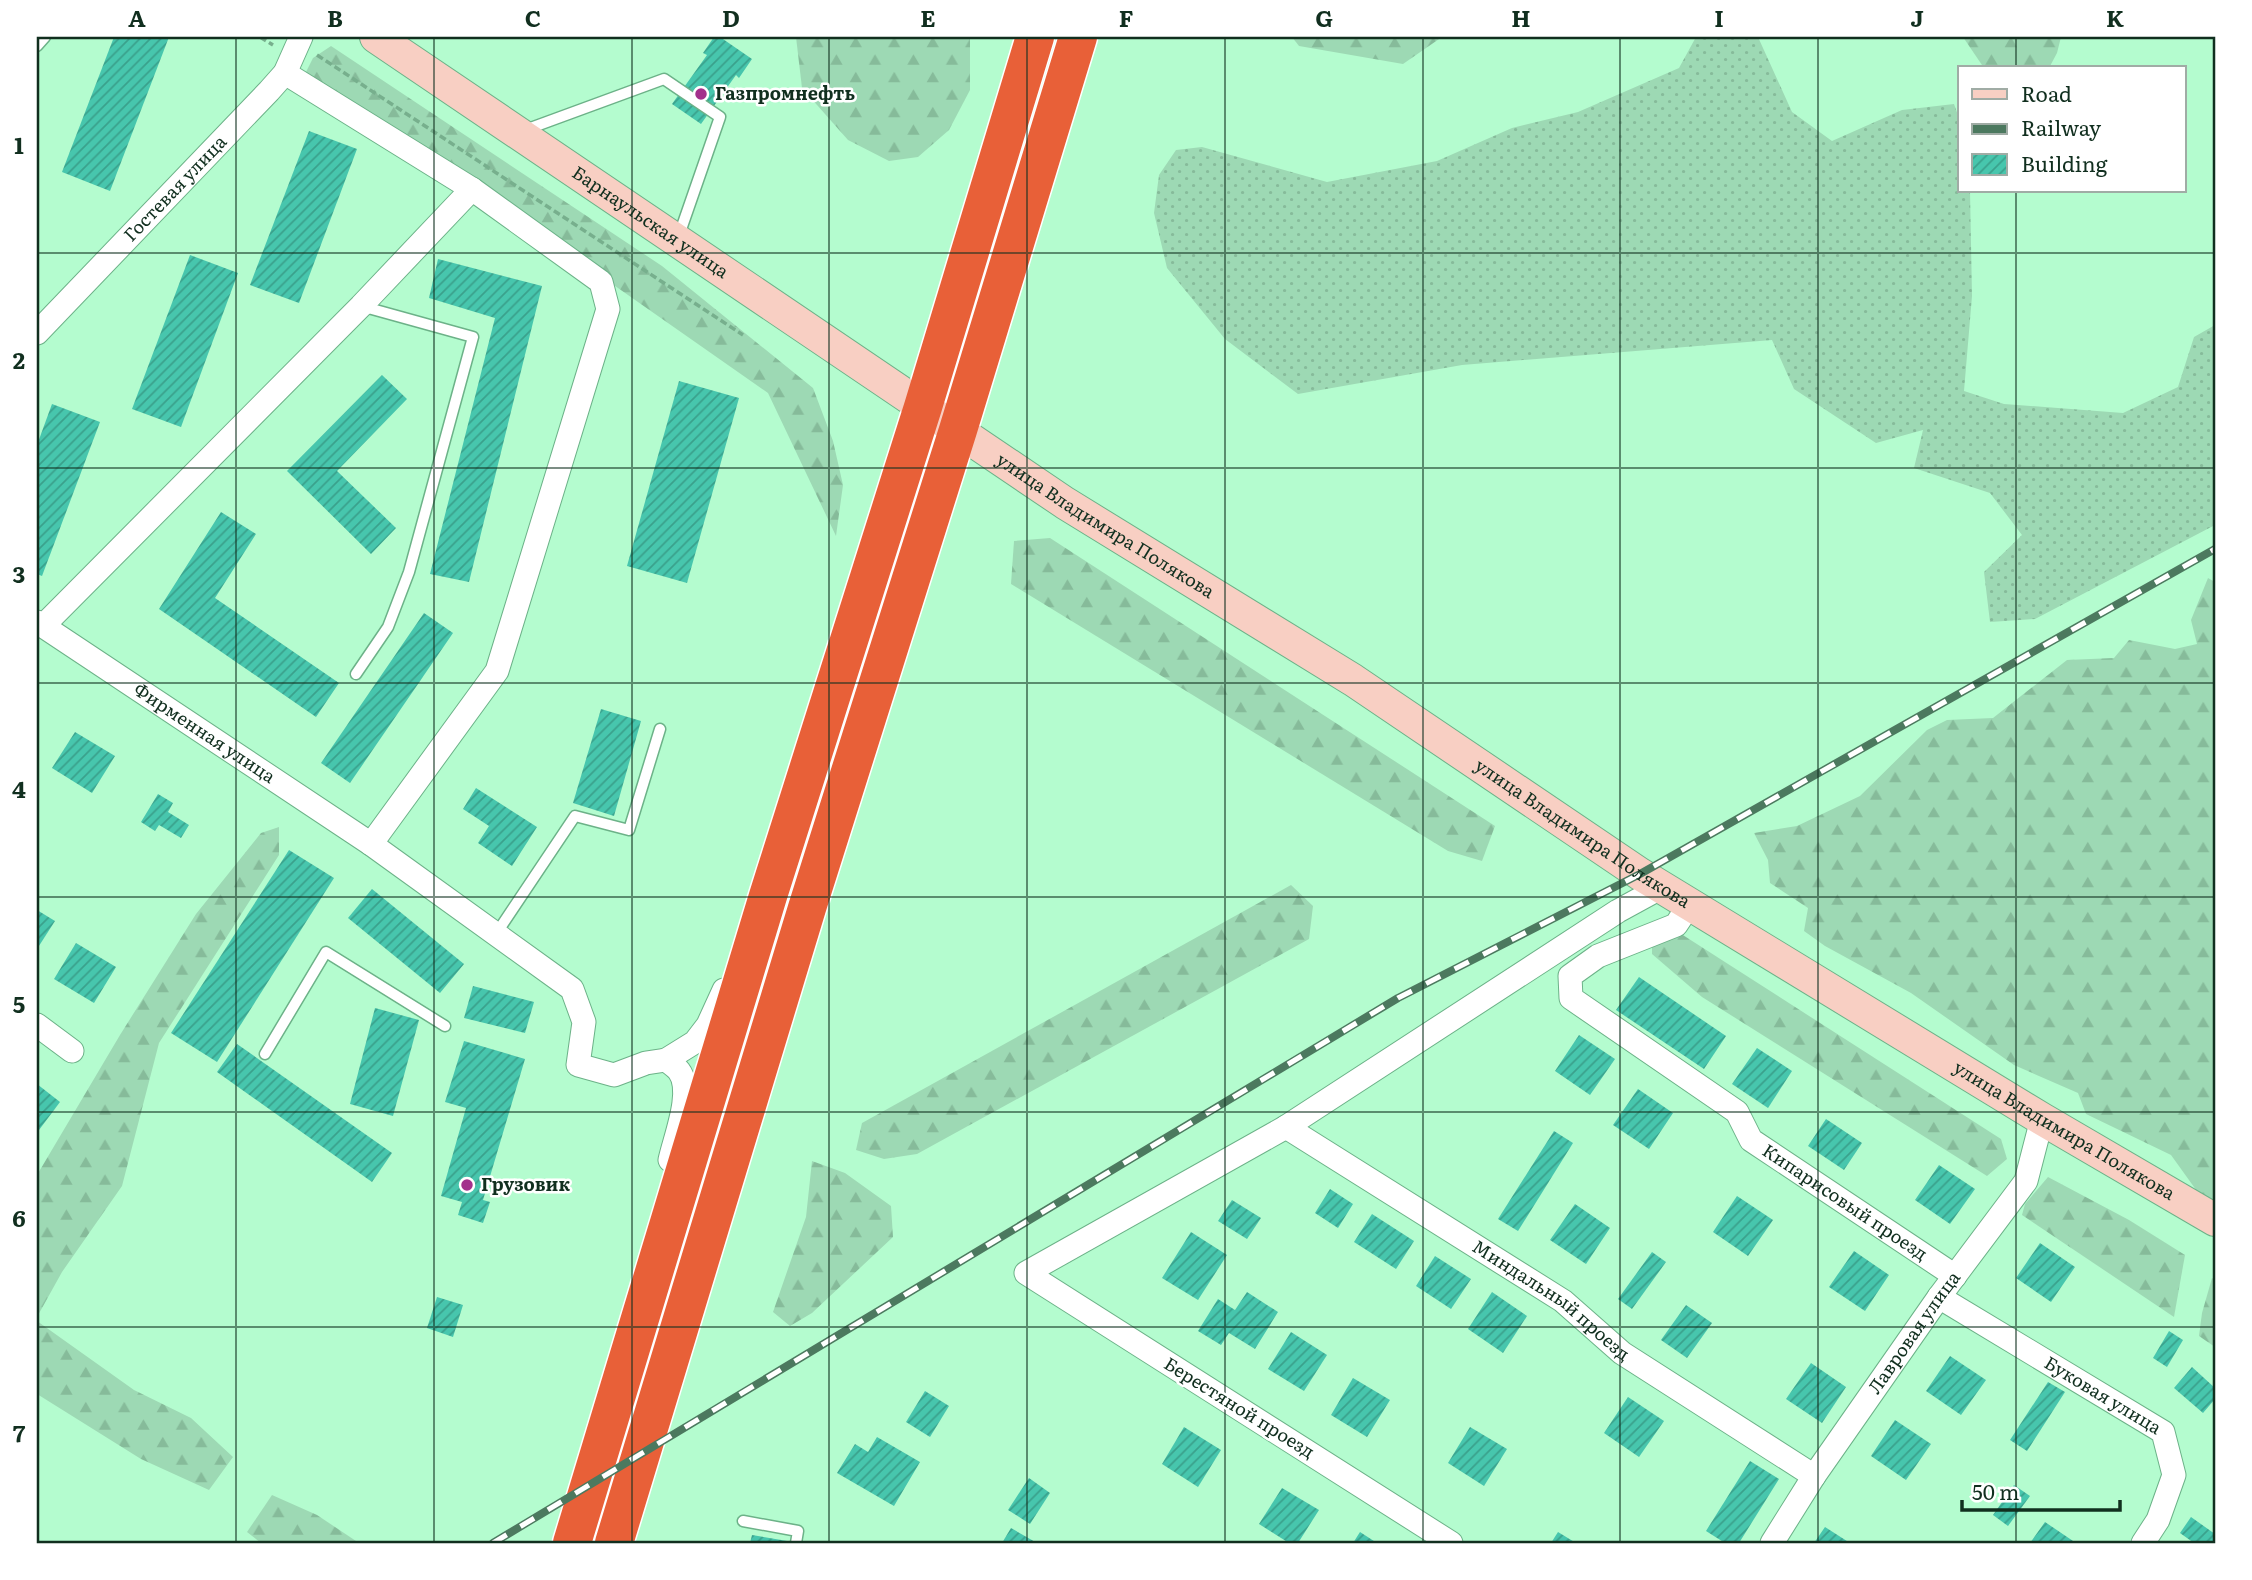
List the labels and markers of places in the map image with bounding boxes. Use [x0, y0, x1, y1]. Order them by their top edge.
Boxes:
place label: Газпромнефть [715, 79, 855, 106]
marker: Газпромнефть [693, 86, 709, 102]
place label: Грузовик [481, 1170, 570, 1197]
marker: Грузовик [459, 1177, 475, 1193]

